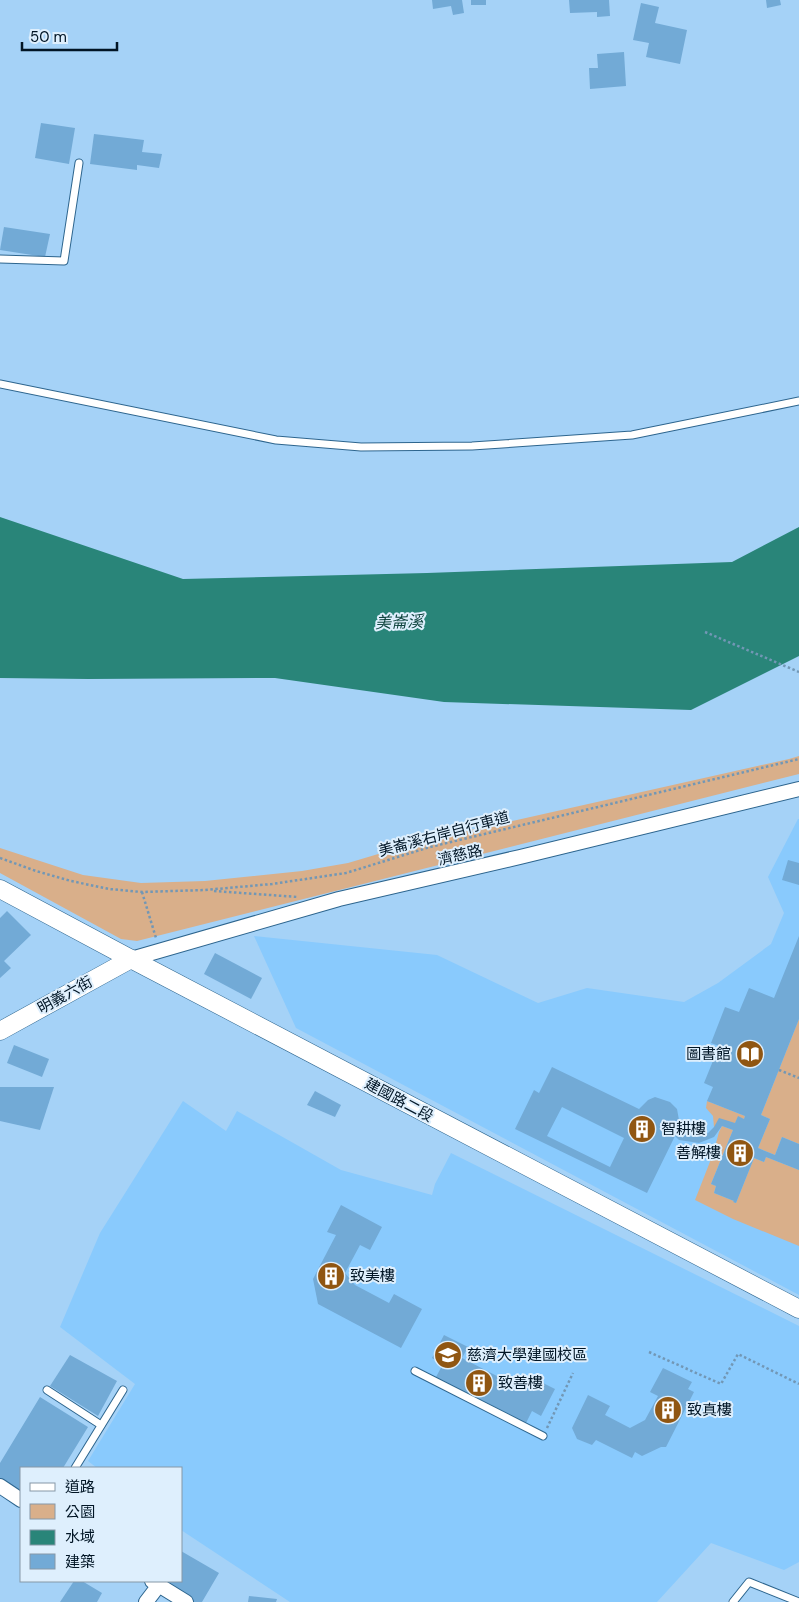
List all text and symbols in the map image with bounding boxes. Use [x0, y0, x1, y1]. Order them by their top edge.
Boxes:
scale bar [22, 20, 118, 52]
text: 50 m [30, 27, 67, 47]
water label: 美崙溪 [375, 611, 425, 633]
street label: 美崙溪右岸自行車道 [376, 807, 512, 861]
street label: 濟慈路 [436, 840, 484, 870]
street label: 明義六街 [34, 972, 96, 1018]
library icon: 圖書館 [735, 1039, 765, 1069]
place label: 圖書館 [686, 1044, 731, 1064]
street label: 建國路二段 [361, 1074, 437, 1126]
building icon: 智耕樓 [627, 1114, 657, 1144]
place label: 智耕樓 [661, 1119, 706, 1139]
building icon: 善解樓 [725, 1138, 755, 1168]
place label: 善解樓 [676, 1143, 721, 1163]
building icon: 致美樓 [316, 1261, 346, 1291]
place label: 致美樓 [350, 1266, 395, 1286]
school or university icon: 慈濟大學建國校區 [433, 1340, 463, 1370]
place label: 慈濟大學建國校區 [467, 1345, 587, 1365]
building icon: 致善樓 [464, 1368, 494, 1398]
place label: 致善樓 [498, 1373, 543, 1393]
building icon: 致真樓 [653, 1395, 683, 1425]
place label: 致真樓 [687, 1400, 732, 1420]
legend [20, 1467, 182, 1582]
text: 道路 [65, 1477, 95, 1497]
text: 公園 [65, 1502, 95, 1522]
text: 水域 [65, 1527, 95, 1547]
text: 建築 [65, 1552, 95, 1572]

